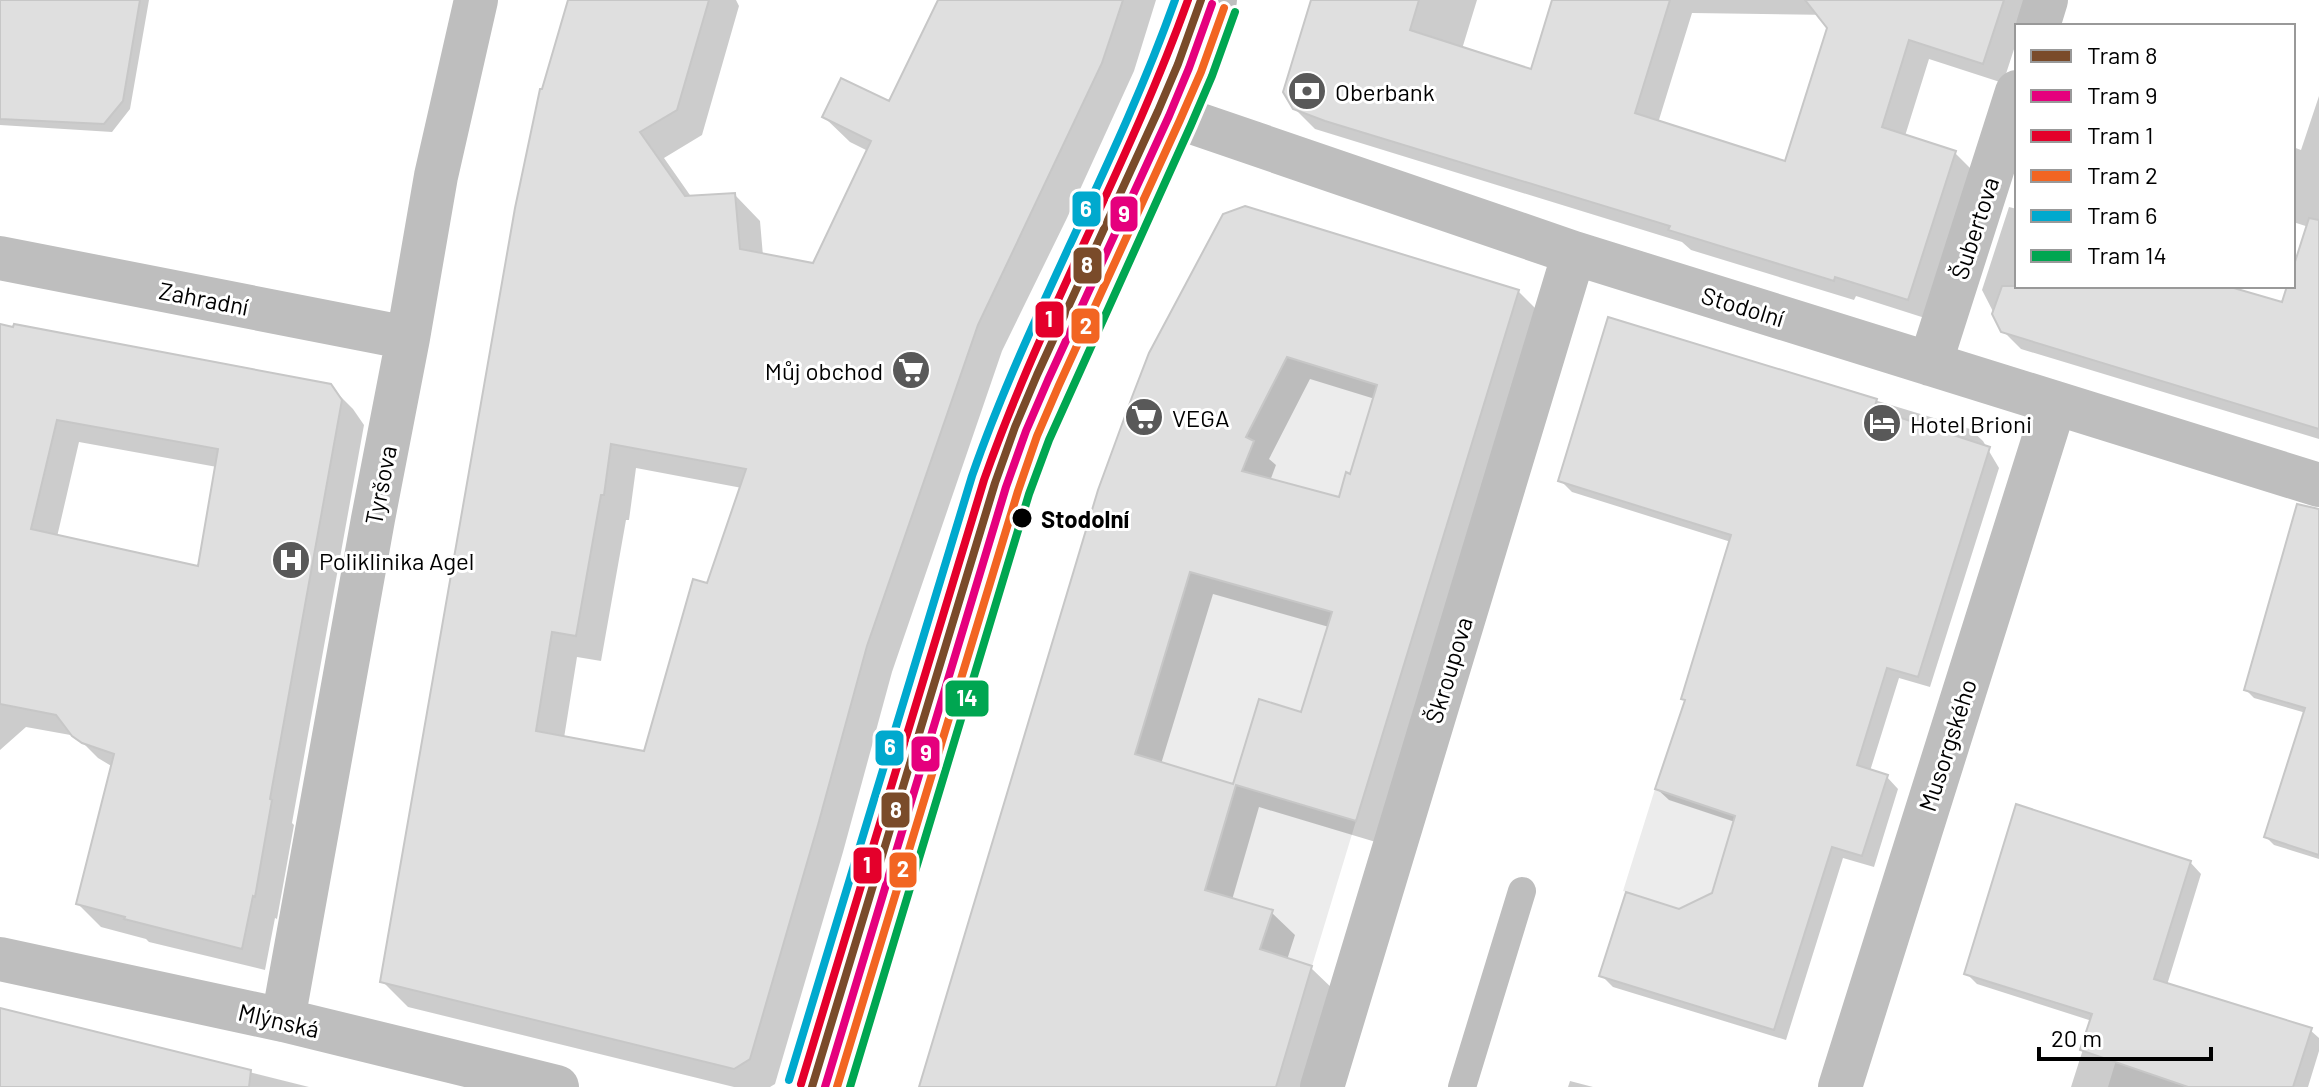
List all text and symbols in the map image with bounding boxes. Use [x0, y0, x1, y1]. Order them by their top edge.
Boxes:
legend [2015, 24, 2295, 288]
text: Tram 8 [2087, 40, 2158, 69]
bank icon: Oberbank [1286, 70, 1328, 112]
place label: Oberbank [1335, 77, 1435, 106]
text: Tram 9 [2087, 80, 2158, 109]
text: Tram 1 [2087, 120, 2153, 149]
text: Tram 2 [2087, 160, 2158, 189]
street label: Šubertova [1944, 173, 2004, 283]
line badge: 6 [1071, 190, 1102, 228]
text: 6 [1080, 195, 1092, 221]
line badge: 9 [1109, 195, 1139, 233]
text: 9 [1118, 200, 1130, 226]
text: Tram 6 [2087, 200, 2157, 229]
text: Tram 14 [2087, 240, 2167, 269]
line badge: 8 [1072, 246, 1103, 285]
text: 8 [1081, 251, 1093, 277]
street label: Zahradní [157, 275, 251, 321]
street label: Stodolní [1698, 280, 1788, 332]
line badge: 1 [1034, 300, 1065, 339]
text: 1 [1045, 305, 1053, 331]
line badge: 2 [1070, 307, 1101, 345]
text: 2 [1080, 312, 1092, 338]
supermarket icon: Můj obchod [890, 349, 932, 391]
place label: Můj obchod [765, 356, 883, 385]
supermarket icon: VEGA [1123, 396, 1165, 438]
hotel icon: Hotel Brioni [1861, 402, 1903, 444]
place label: VEGA [1172, 403, 1230, 432]
place label: Hotel Brioni [1910, 409, 2032, 438]
street label: Tyršova [358, 443, 402, 527]
place label: Stodolní [1041, 504, 1130, 533]
marker: Stodolní [1010, 506, 1034, 530]
hospital icon: Poliklinika Agel [270, 539, 312, 581]
place label: Poliklinika Agel [319, 546, 474, 575]
street label: Škroupova [1418, 613, 1478, 727]
street label: Musorgského [1912, 675, 1982, 815]
line badge: 14 [944, 679, 990, 718]
text: 14 [956, 684, 978, 710]
line badge: 6 [874, 729, 905, 767]
text: 6 [884, 733, 896, 759]
line badge: 9 [910, 735, 941, 773]
text: 9 [920, 739, 932, 765]
line badge: 8 [880, 791, 911, 829]
text: 8 [890, 796, 902, 822]
line badge: 1 [852, 846, 883, 885]
text: 1 [863, 851, 871, 877]
line badge: 2 [888, 851, 918, 889]
text: 2 [897, 855, 909, 881]
street label: Mlýnská [236, 997, 322, 1043]
scale bar [2039, 1011, 2211, 1061]
text: 20 m [2051, 1023, 2102, 1052]

